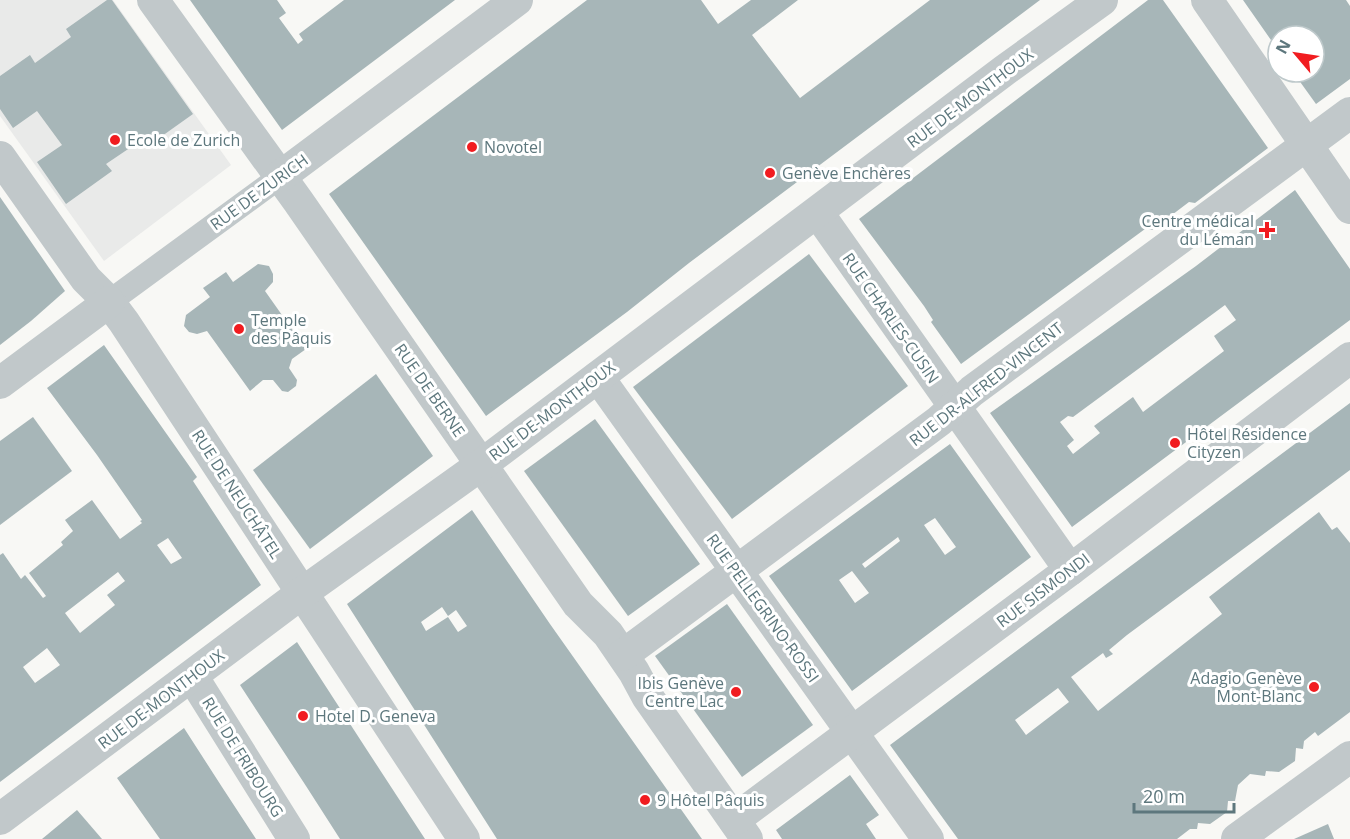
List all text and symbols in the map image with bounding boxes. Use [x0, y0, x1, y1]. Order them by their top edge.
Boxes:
north arrow [1266, 24, 1326, 84]
text: N [1270, 36, 1296, 58]
street label: RUE DE-MONTHOUX [902, 43, 1038, 153]
place label: Ecole de Zurich [127, 129, 240, 151]
marker: Ecole de Zurich [108, 133, 122, 147]
place label: Novotel [484, 136, 542, 158]
marker: Novotel [465, 140, 479, 154]
street label: RUE DE ZURICH [205, 149, 313, 235]
place label: Genève Enchères [782, 162, 911, 184]
marker: Genève Enchères [763, 166, 777, 180]
place label: Centre médical du Léman [1142, 210, 1254, 250]
marker: Centre médical du Léman [1258, 221, 1276, 239]
street label: RUE CHARLES-CUSIN [838, 248, 944, 388]
place label: Temple des Pâquis [251, 309, 331, 349]
street label: RUE DR-ALFRED-VINCENT [905, 317, 1068, 451]
marker: Temple des Pâquis [232, 322, 246, 336]
street label: RUE DE BERNE [390, 339, 470, 441]
street label: RUE DE-MONTHOUX [484, 356, 620, 466]
place label: Hôtel Résidence Cityzen [1187, 423, 1307, 463]
street label: RUE DE NEUCHÂTEL [187, 425, 287, 563]
marker: Hôtel Résidence Cityzen [1168, 436, 1182, 450]
street label: RUE PELLEGRINO-ROSSI [702, 529, 824, 687]
street label: RUE SISMONDI [992, 548, 1094, 632]
street label: RUE DE-MONTHOUX [93, 644, 229, 754]
place label: Adagio Genève Mont-Blanc [1190, 667, 1302, 707]
place label: Ibis Genève Centre Lac [638, 672, 724, 712]
marker: Adagio Genève Mont-Blanc [1307, 680, 1321, 694]
marker: Ibis Genève Centre Lac [729, 685, 743, 699]
street label: RUE DE FRIBOURG [197, 693, 289, 821]
place label: Hotel D. Geneva [315, 705, 436, 727]
marker: Hotel D. Geneva [296, 709, 310, 723]
scale bar [1134, 776, 1234, 814]
text: 20 m [1143, 784, 1185, 808]
place label: 9 Hôtel Pâquis [657, 789, 764, 811]
marker: 9 Hôtel Pâquis [638, 793, 652, 807]

